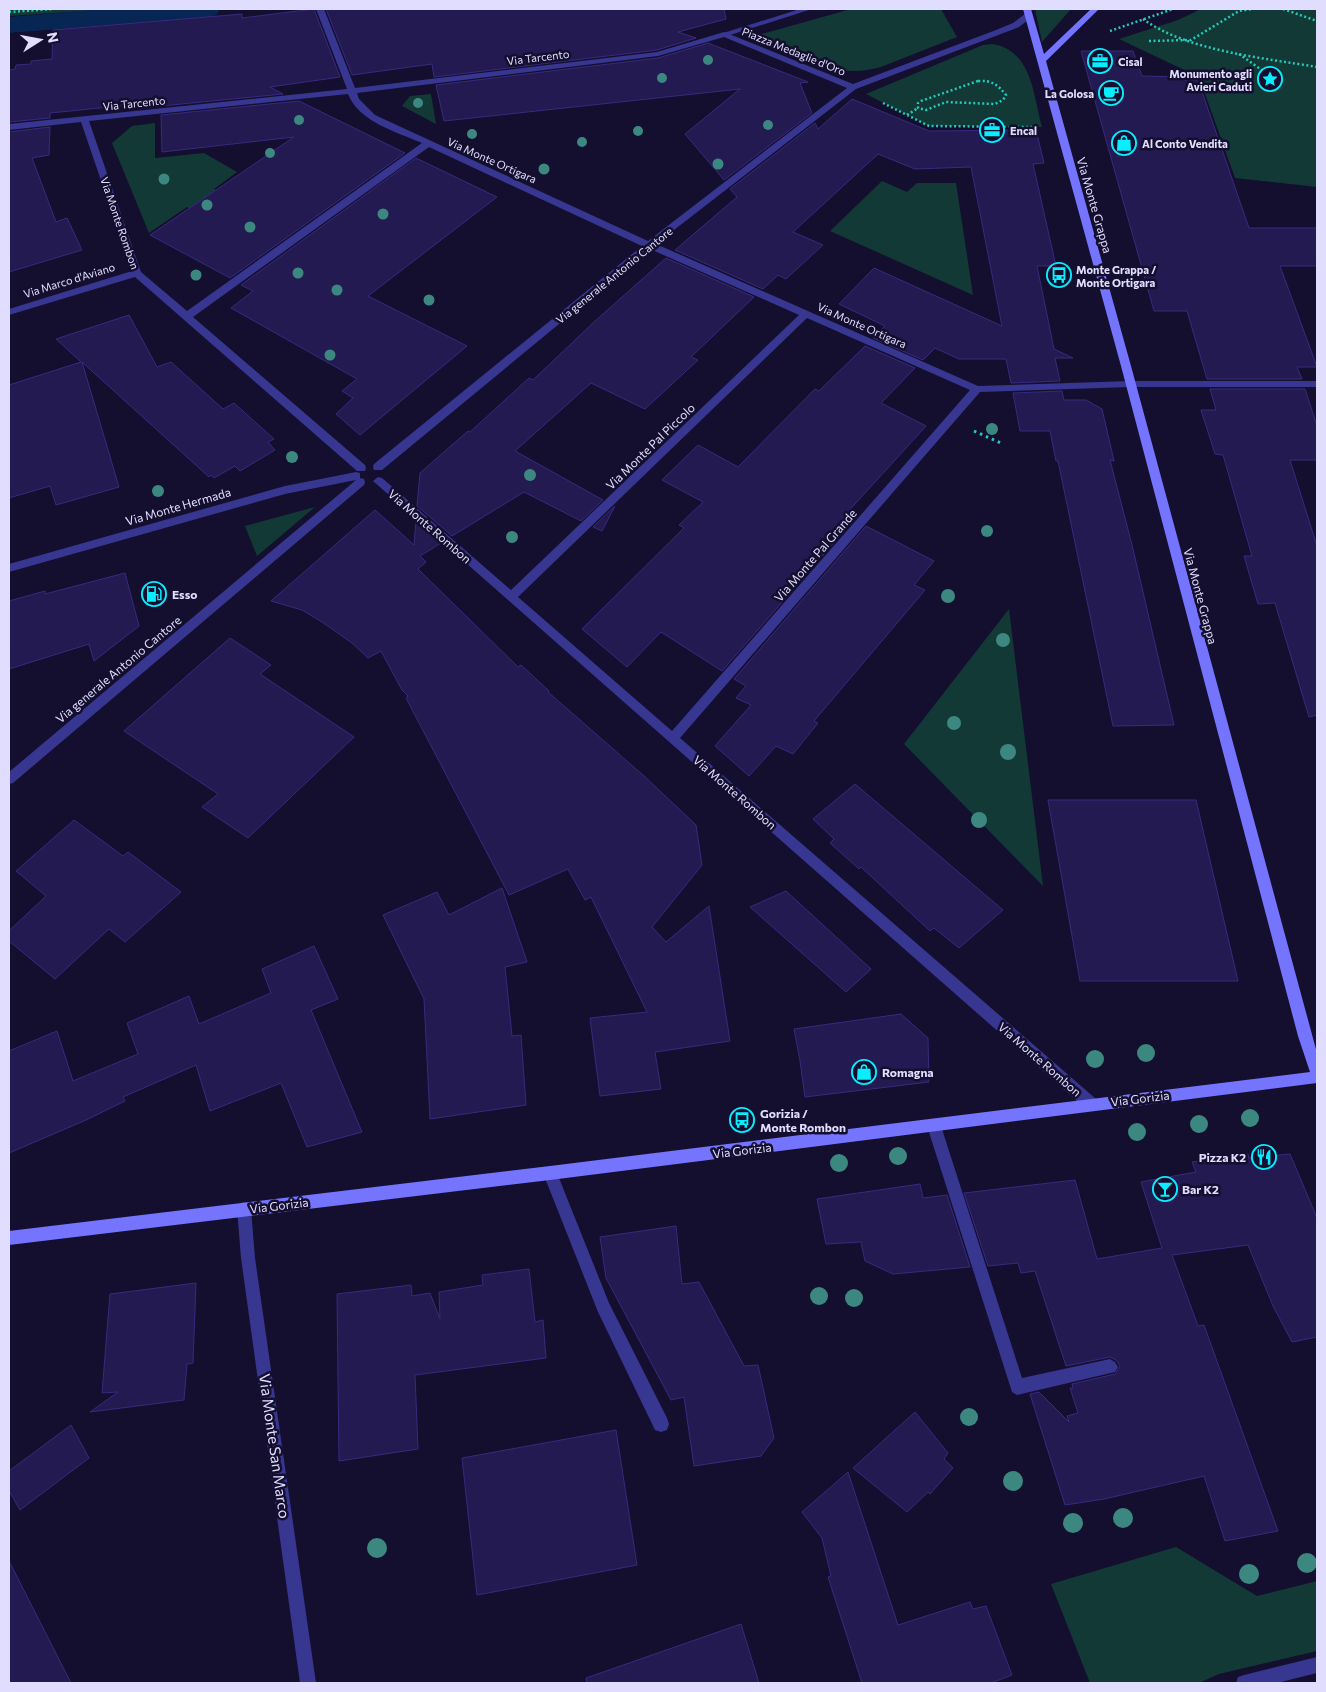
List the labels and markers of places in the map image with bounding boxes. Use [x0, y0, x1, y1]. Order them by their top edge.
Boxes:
office icon: Cisal [1087, 48, 1113, 74]
place label: Cisal [1118, 55, 1143, 68]
place icon: Monumento agli Avieri Caduti [1257, 66, 1283, 92]
place label: Monumento agli Avieri Caduti [1169, 67, 1252, 93]
cafe icon: La Golosa [1098, 80, 1124, 106]
place label: La Golosa [1045, 87, 1094, 100]
office icon: Encal [979, 117, 1005, 143]
place label: Encal [1010, 124, 1037, 137]
shop icon: Al Conto Vendita [1111, 130, 1137, 156]
place label: Al Conto Vendita [1142, 137, 1228, 150]
bus stop icon: Monte Grappa / Monte Ortigara [1046, 262, 1072, 288]
place label: Monte Grappa / Monte Ortigara [1076, 263, 1156, 289]
fuel station icon: Esso [141, 581, 167, 607]
place label: Esso [172, 587, 197, 601]
shop icon: Romagna [851, 1059, 877, 1085]
place label: Romagna [882, 1065, 934, 1079]
place label: Gorizia / Monte Rombon [760, 1106, 846, 1134]
bus stop icon: Gorizia / Monte Rombon [729, 1107, 755, 1133]
restaurant icon: Pizza K2 [1251, 1144, 1277, 1170]
place label: Pizza K2 [1199, 1150, 1246, 1164]
bar icon: Bar K2 [1152, 1176, 1178, 1202]
place label: Bar K2 [1182, 1182, 1219, 1196]

